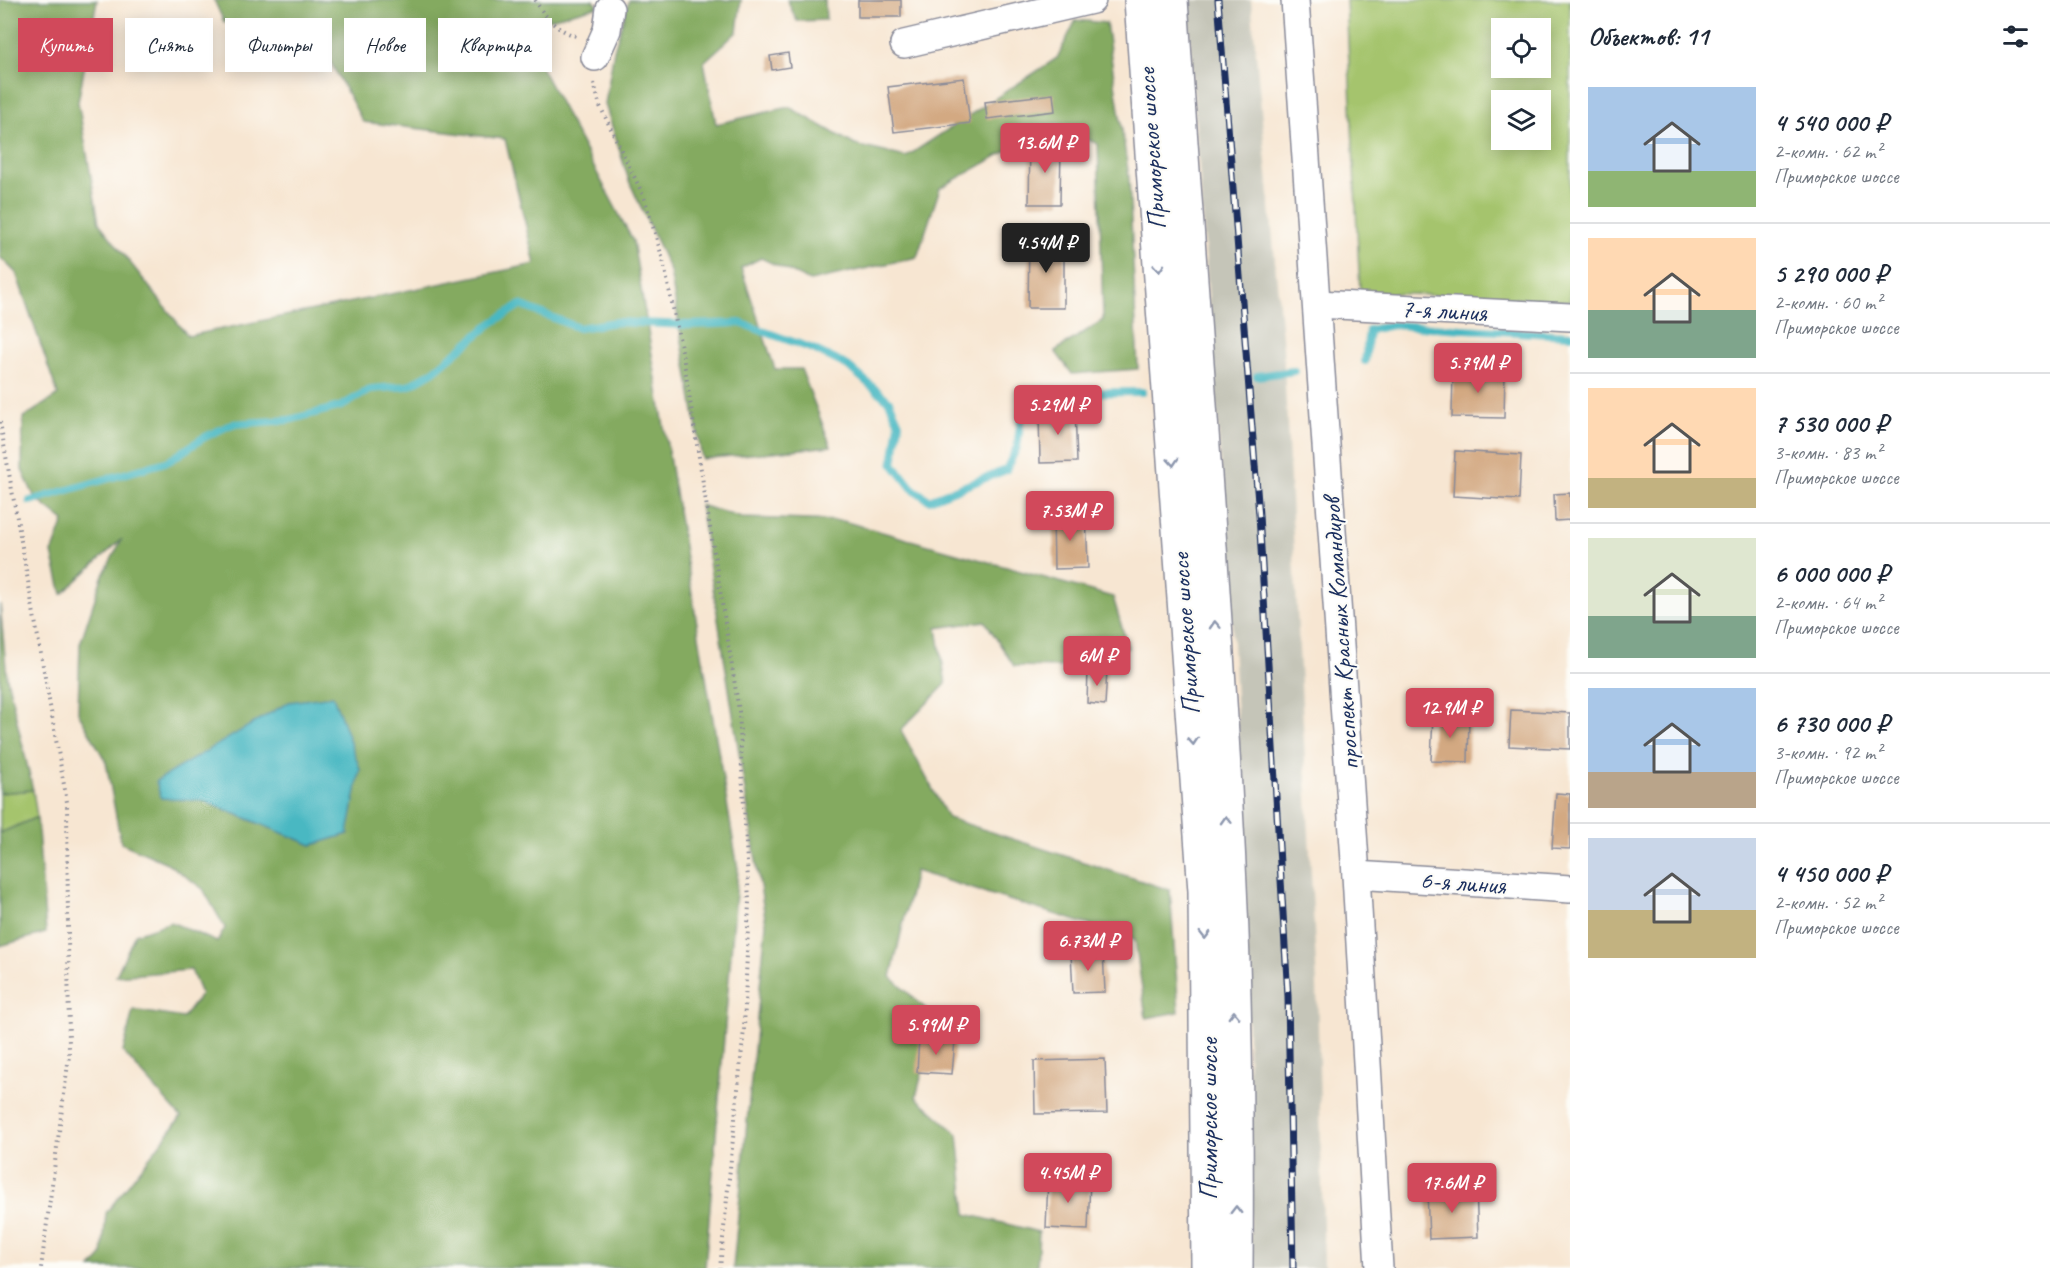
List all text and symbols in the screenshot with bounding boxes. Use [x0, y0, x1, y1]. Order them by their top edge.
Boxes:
chip: Купить [18, 18, 113, 72]
chip: Снять [125, 18, 213, 72]
chip: Фильтры [225, 18, 332, 72]
chip: Новое [344, 18, 426, 72]
chip: Квартира [438, 18, 552, 72]
map controls [1491, 18, 1551, 150]
button: locate [1491, 18, 1551, 78]
text: Объектов: 11 [1588, 20, 1708, 53]
icon: filters [1999, 20, 2032, 53]
street label: Приморское шоссе [1129, 66, 1174, 231]
button: layers [1491, 90, 1551, 150]
text: 4 540 000 ₽ [1774, 106, 1888, 139]
icon: home [1636, 111, 1708, 183]
pin: 13.6M ₽ [990, 123, 1100, 174]
text: 13.6M ₽ [1014, 130, 1076, 155]
text: 2-комн. · 62 m² [1774, 139, 1882, 164]
text: Приморское шоссе [1774, 164, 1898, 189]
pin: 4.54M ₽ [991, 223, 1101, 274]
text: 4.54M ₽ [1016, 230, 1076, 255]
text: 5 290 000 ₽ [1774, 257, 1888, 290]
icon: home [1636, 262, 1708, 334]
one-way arrow [1152, 263, 1165, 272]
text: 2-комн. · 60 m² [1774, 290, 1882, 315]
street label: 7-я линия [1400, 292, 1489, 329]
text: Приморское шоссе [1774, 315, 1898, 340]
pin: 5.79M ₽ [1423, 343, 1533, 394]
text: 5.79M ₽ [1448, 350, 1508, 375]
pin: 5.29M ₽ [1003, 385, 1113, 436]
text: 5.29M ₽ [1028, 392, 1088, 417]
text: 7 530 000 ₽ [1774, 407, 1888, 440]
icon: home [1636, 412, 1708, 484]
text: 3-комн. · 83 m² [1774, 440, 1882, 465]
one-way arrow [1166, 458, 1179, 467]
text: Приморское шоссе [1774, 465, 1898, 490]
pin: 7.53M ₽ [1015, 491, 1125, 542]
street label: проспект Красных Командиров [1314, 492, 1366, 771]
text: 7.53M ₽ [1040, 498, 1100, 523]
street label: Приморское шоссе [1163, 551, 1208, 716]
text: 6 000 000 ₽ [1774, 557, 1889, 590]
icon: home [1636, 562, 1708, 634]
text: 2-комн. · 64 m² [1774, 590, 1882, 615]
text: Приморское шоссе [1774, 615, 1898, 640]
one-way arrow [1209, 621, 1222, 630]
pin: 6M ₽ [1061, 636, 1133, 687]
text: 6M ₽ [1077, 643, 1117, 668]
pin: 12.9M ₽ [1395, 688, 1505, 739]
text: 12.9M ₽ [1420, 695, 1480, 720]
text: 6 730 000 ₽ [1774, 707, 1889, 740]
icon: home [1636, 712, 1708, 784]
one-way arrow [1187, 736, 1200, 745]
text: 3-комн. · 92 m² [1774, 740, 1882, 765]
text: Приморское шоссе [1774, 765, 1898, 790]
one-way arrow [1220, 815, 1233, 824]
text: 4 450 000 ₽ [1774, 857, 1888, 890]
icon: home [1636, 862, 1708, 934]
street label: 6-я линия [1419, 863, 1508, 902]
text: 2-комн. · 52 m² [1774, 890, 1882, 915]
text: Приморское шоссе [1774, 915, 1898, 940]
pin: 6.73M ₽ [1033, 921, 1143, 972]
text: 6.73M ₽ [1057, 928, 1119, 953]
one-way arrow [1199, 931, 1212, 940]
pin: 5.99M ₽ [881, 1005, 991, 1056]
one-way arrow [1227, 1010, 1240, 1019]
text: 5.99M ₽ [906, 1012, 966, 1037]
street label: Приморское шоссе [1192, 1037, 1225, 1200]
pin: 4.45M ₽ [1013, 1153, 1123, 1204]
text: 4.45M ₽ [1038, 1160, 1098, 1185]
pin: 17.6M ₽ [1397, 1163, 1507, 1214]
text: 17.6M ₽ [1421, 1170, 1483, 1195]
one-way arrow [1230, 1205, 1242, 1214]

